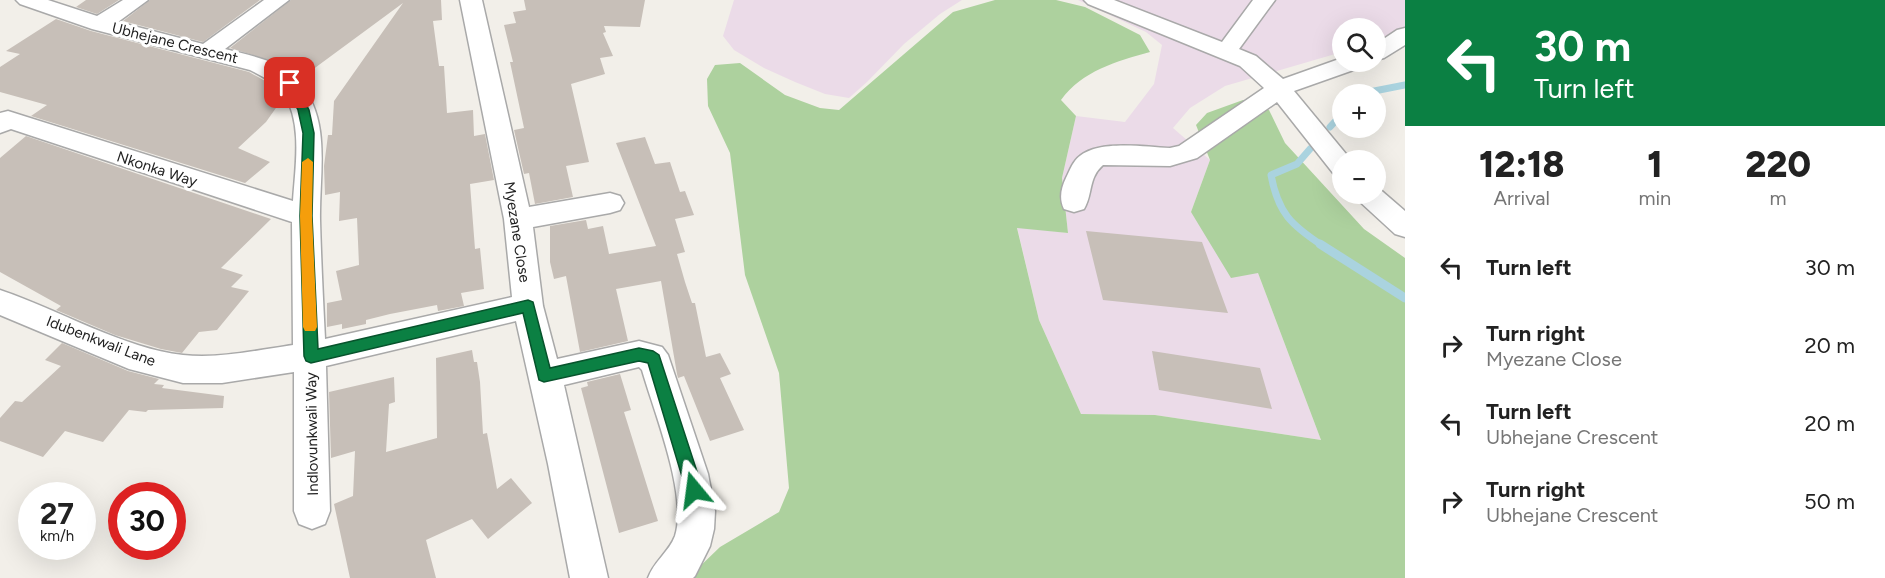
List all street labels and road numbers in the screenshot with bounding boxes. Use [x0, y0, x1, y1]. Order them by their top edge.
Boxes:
street label: Ubhejane Crescent [110, 19, 240, 67]
street label: Nkonka Way [115, 148, 200, 190]
street label: Myezane Close [500, 180, 534, 284]
street label: Idubenkwali Lane [44, 312, 158, 370]
street label: Indlovunkwali Way [302, 372, 322, 496]

